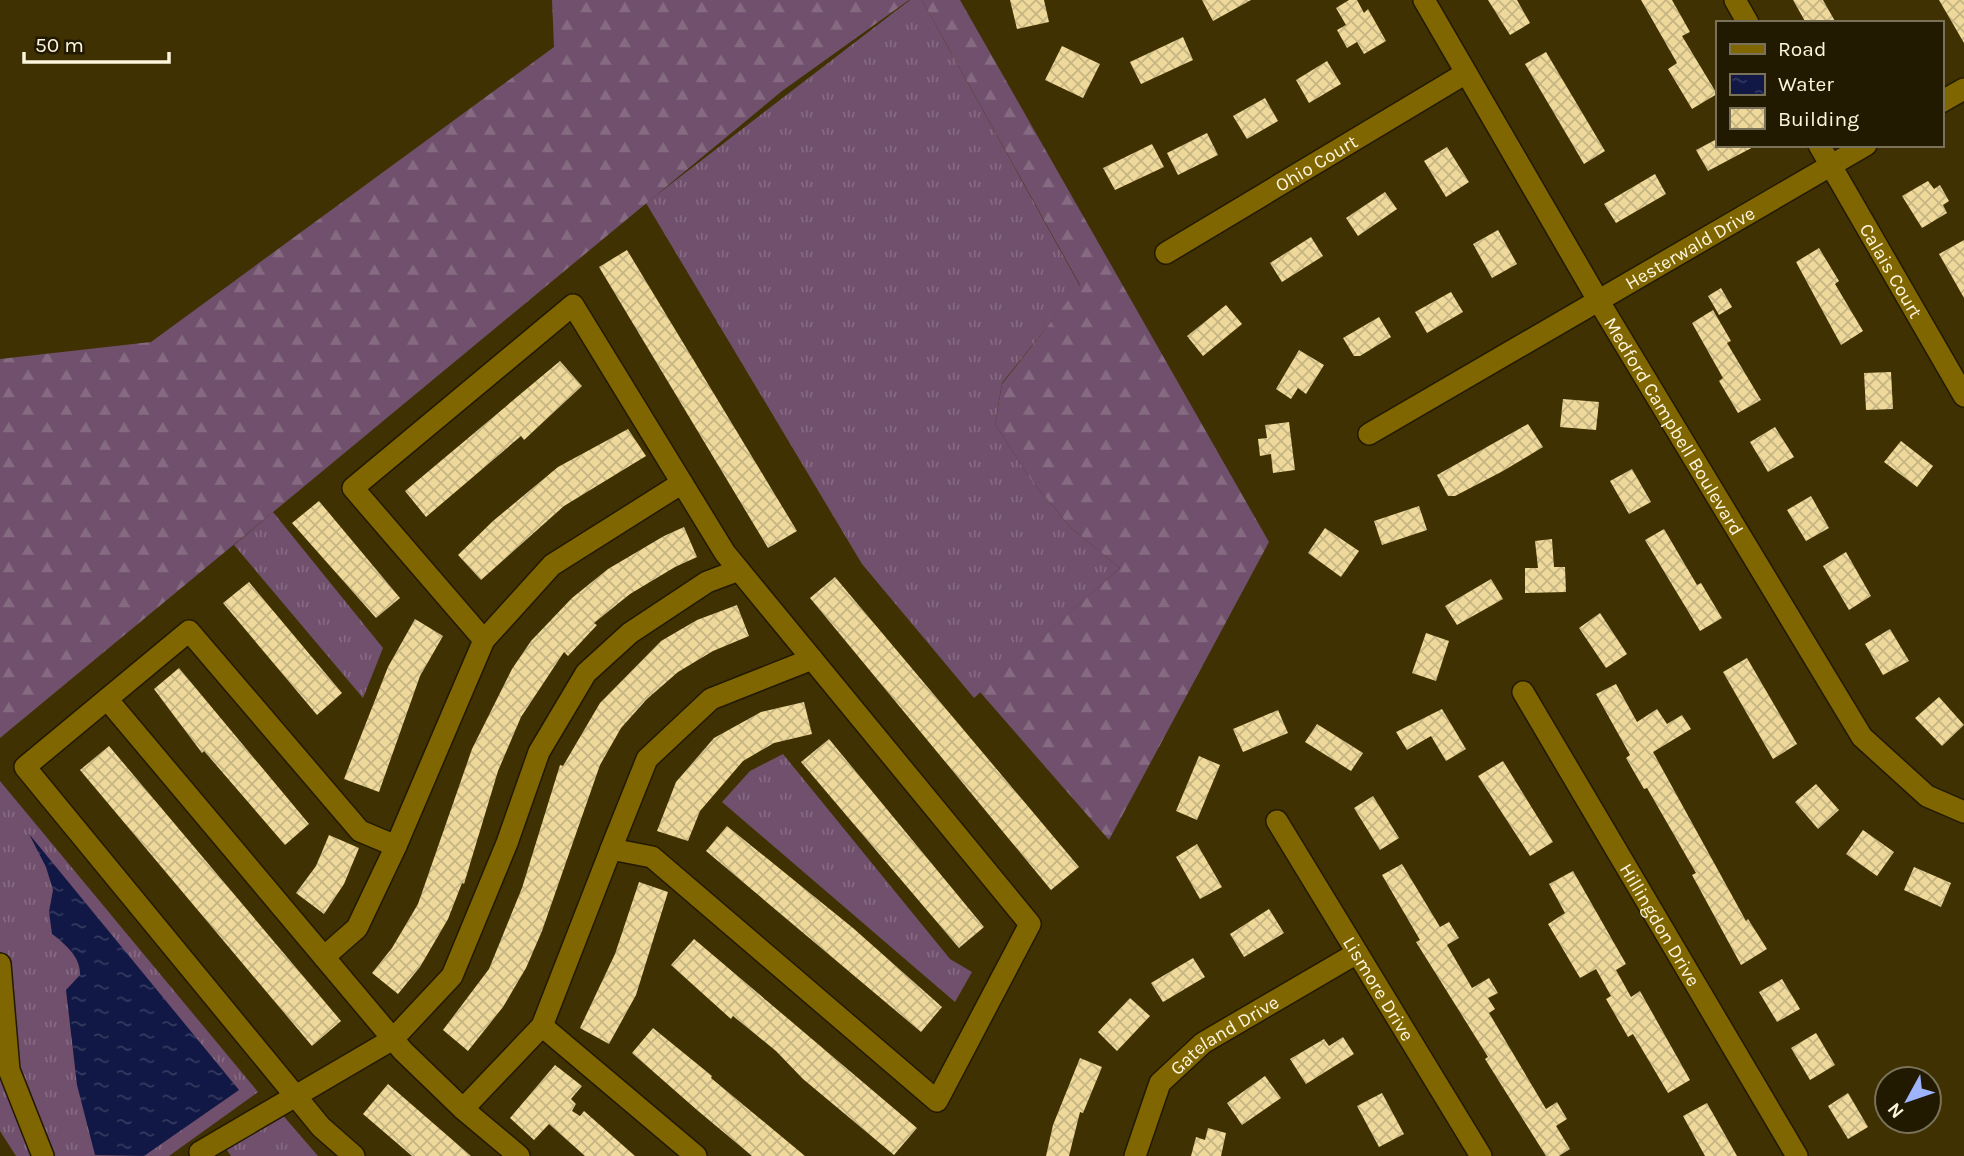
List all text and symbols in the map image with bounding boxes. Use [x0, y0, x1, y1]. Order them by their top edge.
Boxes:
scale bar [24, 21, 170, 65]
legend [1716, 21, 1943, 147]
text: 50 m [35, 33, 84, 57]
text: Road [1778, 37, 1826, 61]
text: Water [1778, 72, 1834, 96]
text: Building [1778, 107, 1859, 131]
street label: Ohio Court [1272, 131, 1362, 197]
street label: Hesterwald Drive [1622, 202, 1759, 295]
street label: Calais Court [1855, 220, 1927, 322]
street label: Medford Campbell Boulevard [1599, 313, 1748, 540]
street label: Hillingdon Drive [1615, 860, 1704, 990]
street label: Lismore Drive [1338, 933, 1418, 1045]
street label: Gateland Drive [1166, 991, 1283, 1080]
north arrow [1873, 1065, 1943, 1135]
text: N [1883, 1098, 1909, 1123]

